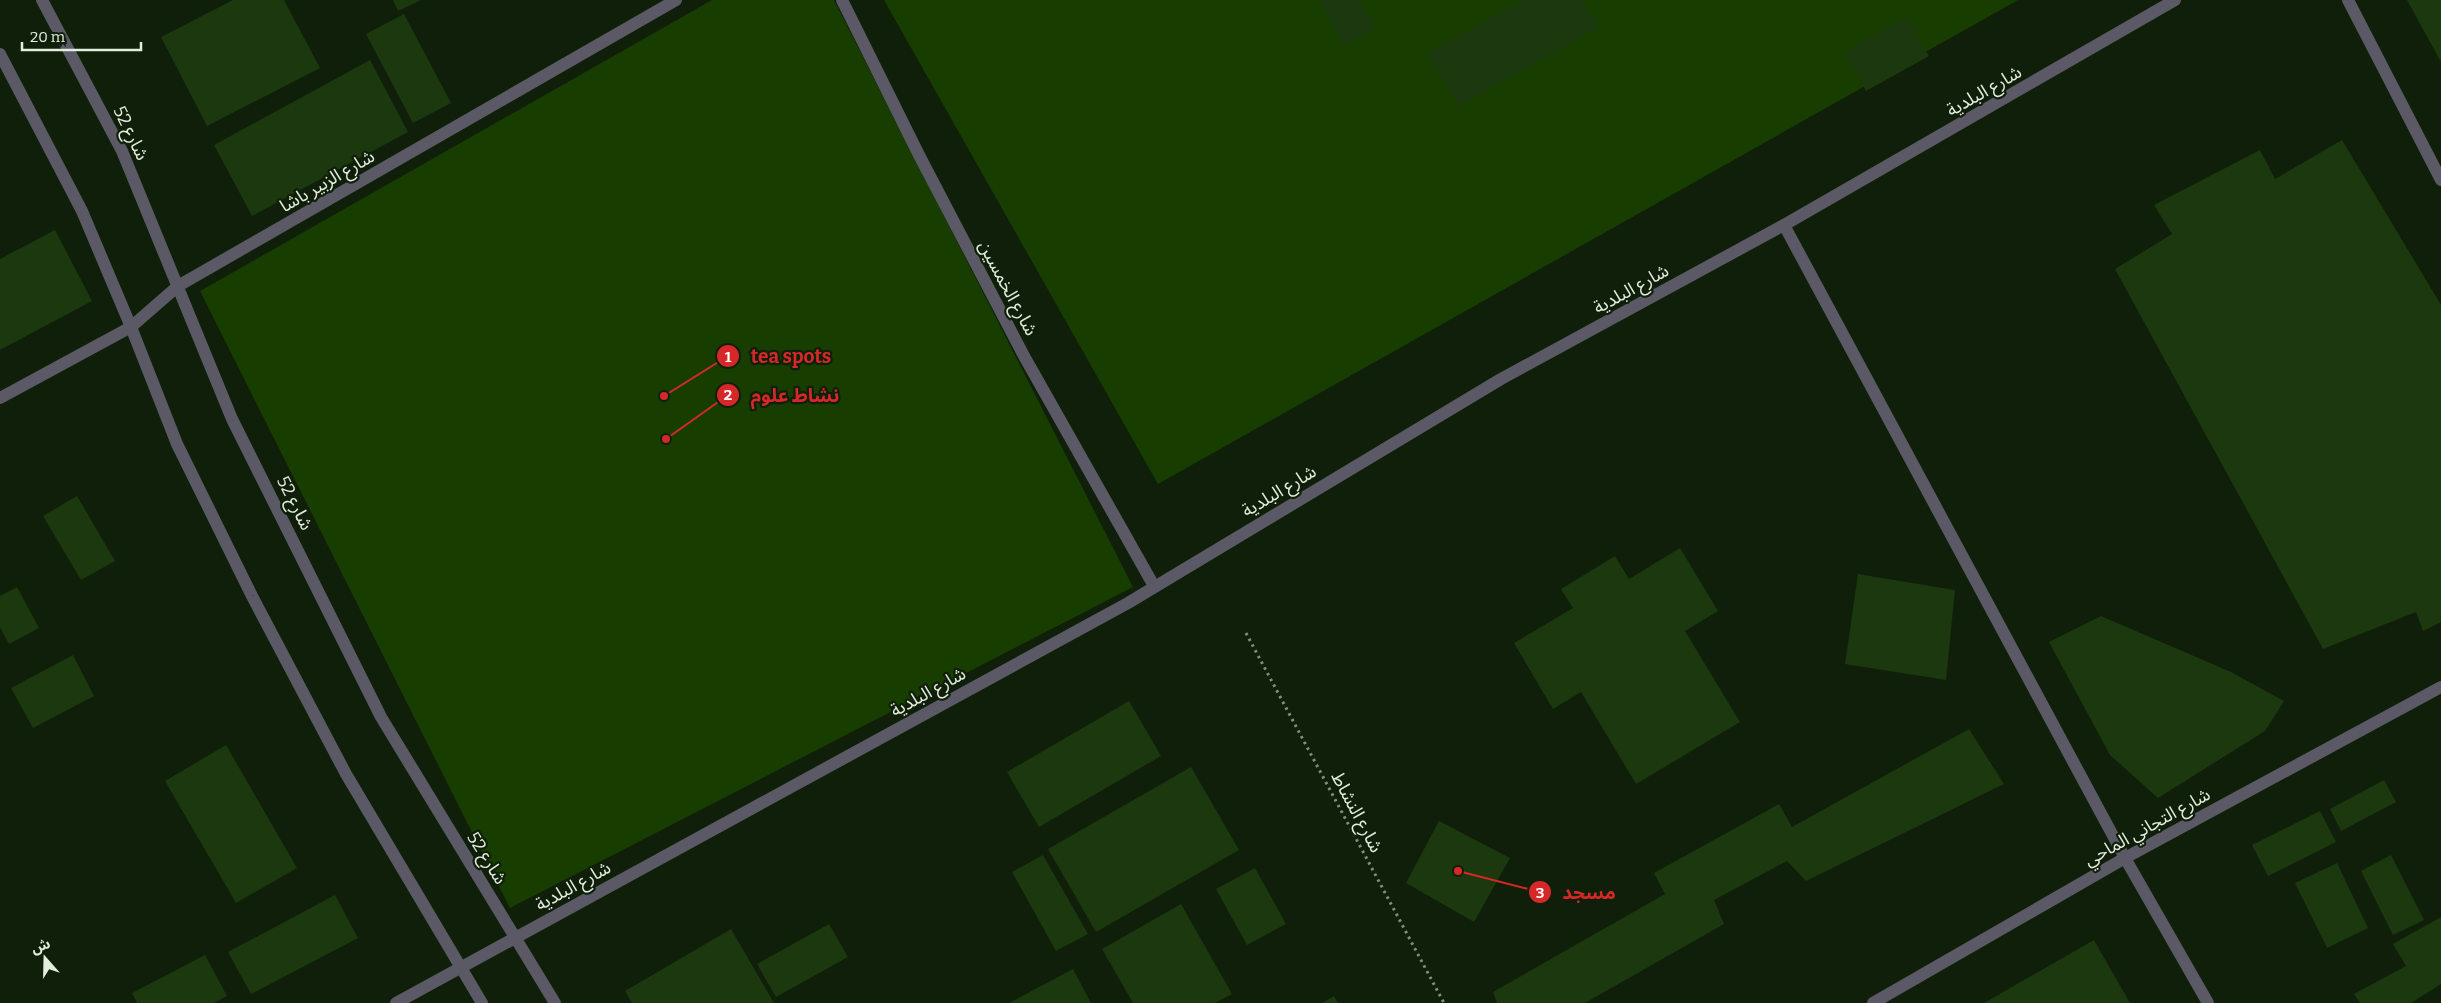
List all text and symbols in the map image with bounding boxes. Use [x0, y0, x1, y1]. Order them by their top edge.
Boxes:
scale bar [22, 20, 141, 52]
text: 20 m [30, 28, 66, 46]
street label: شارع البلدية [1943, 61, 2027, 124]
street label: شارع 52 [106, 102, 154, 165]
street label: شارع الزبير باشا [276, 145, 380, 220]
street label: شارع الخمسين [971, 237, 1042, 341]
street label: شارع البلدية [1589, 259, 1674, 321]
callout: tea spots [716, 339, 841, 373]
text: tea spots [751, 345, 831, 368]
text: 1 [725, 348, 732, 366]
callout: نشاط علوم [715, 378, 849, 412]
text: نشاط علوم [751, 384, 839, 410]
text: 2 [724, 386, 732, 404]
street label: شارع البلدية [1238, 460, 1322, 524]
street label: شارع 52 [269, 472, 318, 535]
street label: شارع البلدية [886, 662, 971, 724]
street label: شارع النشاط [1324, 768, 1387, 858]
street label: شارع التجاني الماحي [2080, 783, 2216, 873]
street label: شارع 52 [460, 828, 512, 890]
street label: شارع البلدية [531, 856, 616, 918]
callout: مسجد [1527, 875, 1626, 909]
text: مسجد [1562, 881, 1616, 904]
text: 3 [1536, 884, 1544, 902]
north arrow [20, 933, 70, 983]
text: ش [29, 935, 53, 958]

